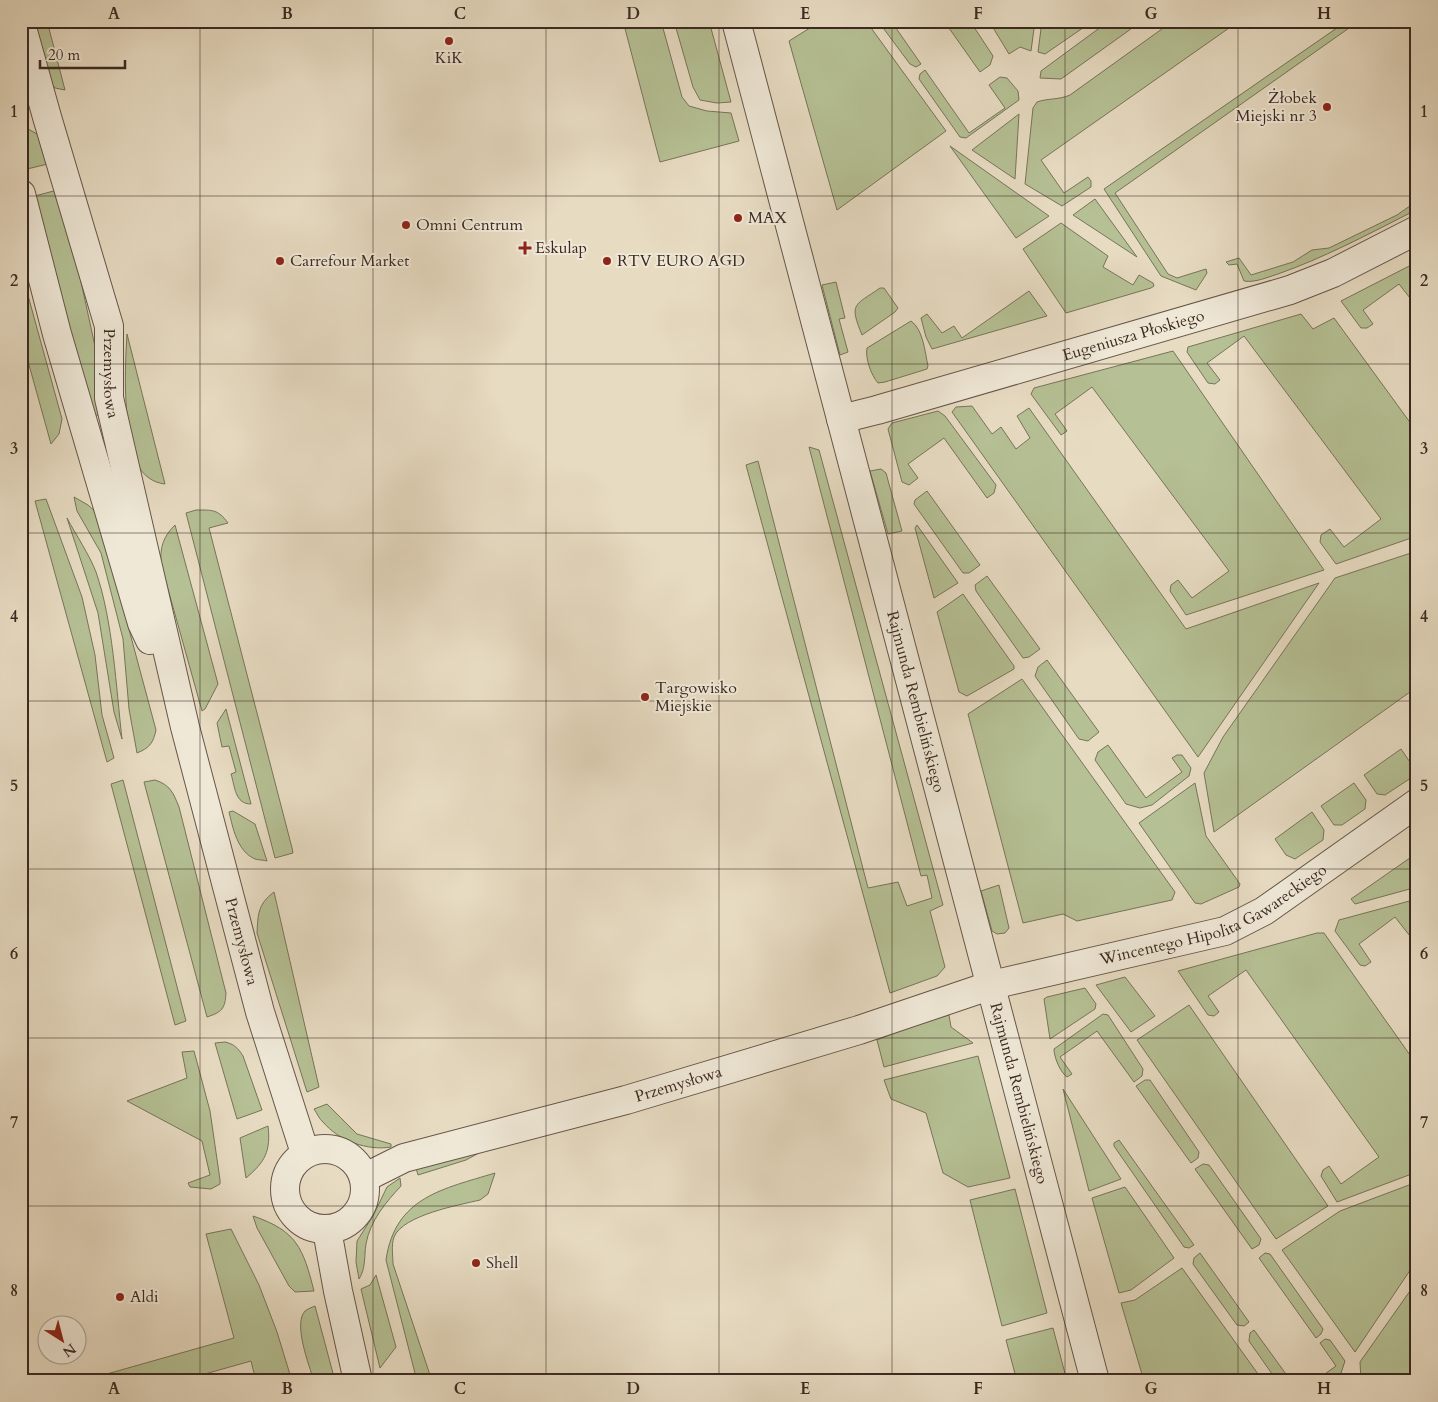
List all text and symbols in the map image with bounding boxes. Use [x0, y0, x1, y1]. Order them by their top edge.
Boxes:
text: A [108, 3, 120, 25]
text: B [281, 3, 293, 25]
text: C [454, 3, 466, 25]
text: D [626, 3, 640, 25]
text: E [800, 3, 810, 25]
text: F [973, 3, 983, 25]
text: G [1144, 3, 1158, 25]
text: H [1317, 3, 1331, 25]
marker: KiK [443, 35, 455, 47]
scale bar [40, 38, 125, 70]
text: 20 m [48, 45, 80, 65]
place label: KiK [435, 47, 463, 69]
place label: Żłobek Miejski nr 3 [1236, 87, 1317, 127]
text: 1 [10, 101, 18, 123]
marker: Żłobek Miejski nr 3 [1321, 101, 1333, 113]
text: 1 [1420, 101, 1428, 123]
place label: MAX [748, 207, 787, 229]
marker: MAX [732, 212, 744, 224]
place label: Omni Centrum [416, 214, 524, 236]
marker: Omni Centrum [400, 219, 412, 231]
place label: Eskulap [535, 237, 587, 259]
marker: Eskulap [519, 242, 531, 254]
place label: Carrefour Market [290, 250, 409, 272]
place label: RTV EURO AGD [617, 250, 745, 272]
marker: Carrefour Market [274, 255, 286, 267]
marker: RTV EURO AGD [601, 255, 613, 267]
text: 2 [10, 270, 18, 292]
text: 2 [1420, 270, 1428, 292]
street label: Eugeniusza Płoskiego [1060, 304, 1207, 367]
street label: Przemysłowa [98, 328, 124, 420]
text: 3 [10, 438, 18, 460]
text: 3 [1420, 438, 1428, 460]
text: 4 [10, 606, 18, 628]
text: 4 [1420, 606, 1428, 628]
street label: Rajmunda Rembielińskiego [881, 609, 950, 795]
place label: Targowisko Miejskie [655, 677, 737, 717]
marker: Targowisko Miejskie [639, 691, 651, 703]
text: 5 [10, 775, 18, 797]
text: 5 [1420, 775, 1428, 797]
street label: Wincentego Hipolita Gawareckiego [1096, 859, 1332, 971]
street label: Przemysłowa [219, 895, 264, 988]
text: 6 [10, 943, 18, 965]
text: 6 [1420, 943, 1428, 965]
street label: Rajmunda Rembielińskiego [985, 1000, 1054, 1187]
street label: Przemysłowa [632, 1061, 725, 1108]
text: 7 [10, 1112, 18, 1134]
text: 7 [1420, 1112, 1428, 1134]
place label: Shell [486, 1252, 518, 1274]
marker: Shell [470, 1257, 482, 1269]
text: 8 [10, 1280, 18, 1302]
text: 8 [1420, 1280, 1428, 1302]
place label: Aldi [130, 1286, 159, 1308]
marker: Aldi [114, 1291, 126, 1303]
north arrow [38, 1314, 88, 1364]
text: N [59, 1339, 80, 1361]
text: A [108, 1378, 120, 1400]
text: B [281, 1378, 293, 1400]
text: C [454, 1378, 466, 1400]
text: D [626, 1378, 640, 1400]
text: E [800, 1378, 810, 1400]
text: F [973, 1378, 983, 1400]
text: G [1144, 1378, 1158, 1400]
text: H [1317, 1378, 1331, 1400]

